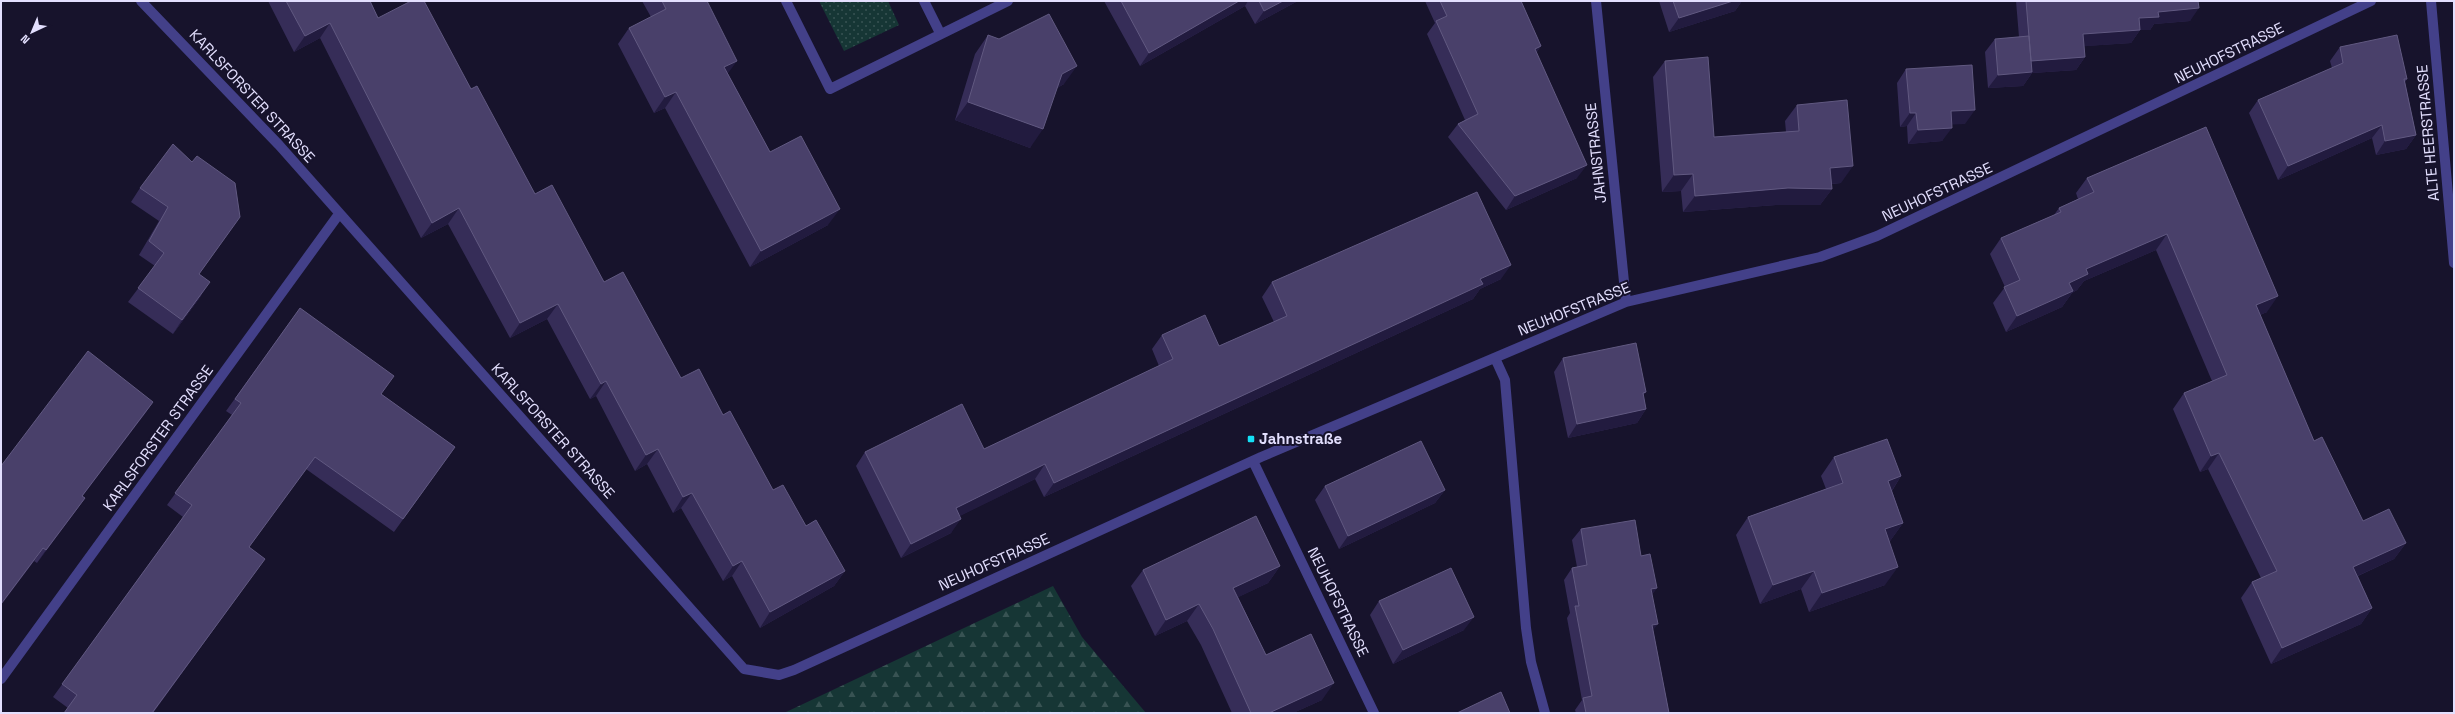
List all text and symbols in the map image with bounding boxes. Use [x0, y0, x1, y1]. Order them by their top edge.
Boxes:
north arrow [12, 12, 52, 52]
street label: NEUHOFSTRASSE [2171, 18, 2287, 87]
street label: KARLSFORSTER STRASSE [186, 25, 319, 166]
text: N [18, 32, 33, 47]
street label: ALTE HEERSTRASSE [2412, 64, 2443, 202]
street label: JAHNSTRASSE [1581, 102, 1610, 204]
street label: NEUHOFSTRASSE [1879, 158, 1995, 225]
street label: NEUHOFSTRASSE [1515, 277, 1633, 340]
street label: KARLSFORSTER STRASSE [488, 359, 619, 502]
street label: KARLSFORSTER STRASSE [98, 361, 217, 514]
place label: Jahnstraße [1259, 429, 1343, 448]
marker: Jahnstraße [1246, 434, 1256, 444]
street label: NEUHOFSTRASSE [935, 529, 1052, 595]
street label: NEUHOFSTRASSE [1304, 544, 1373, 660]

